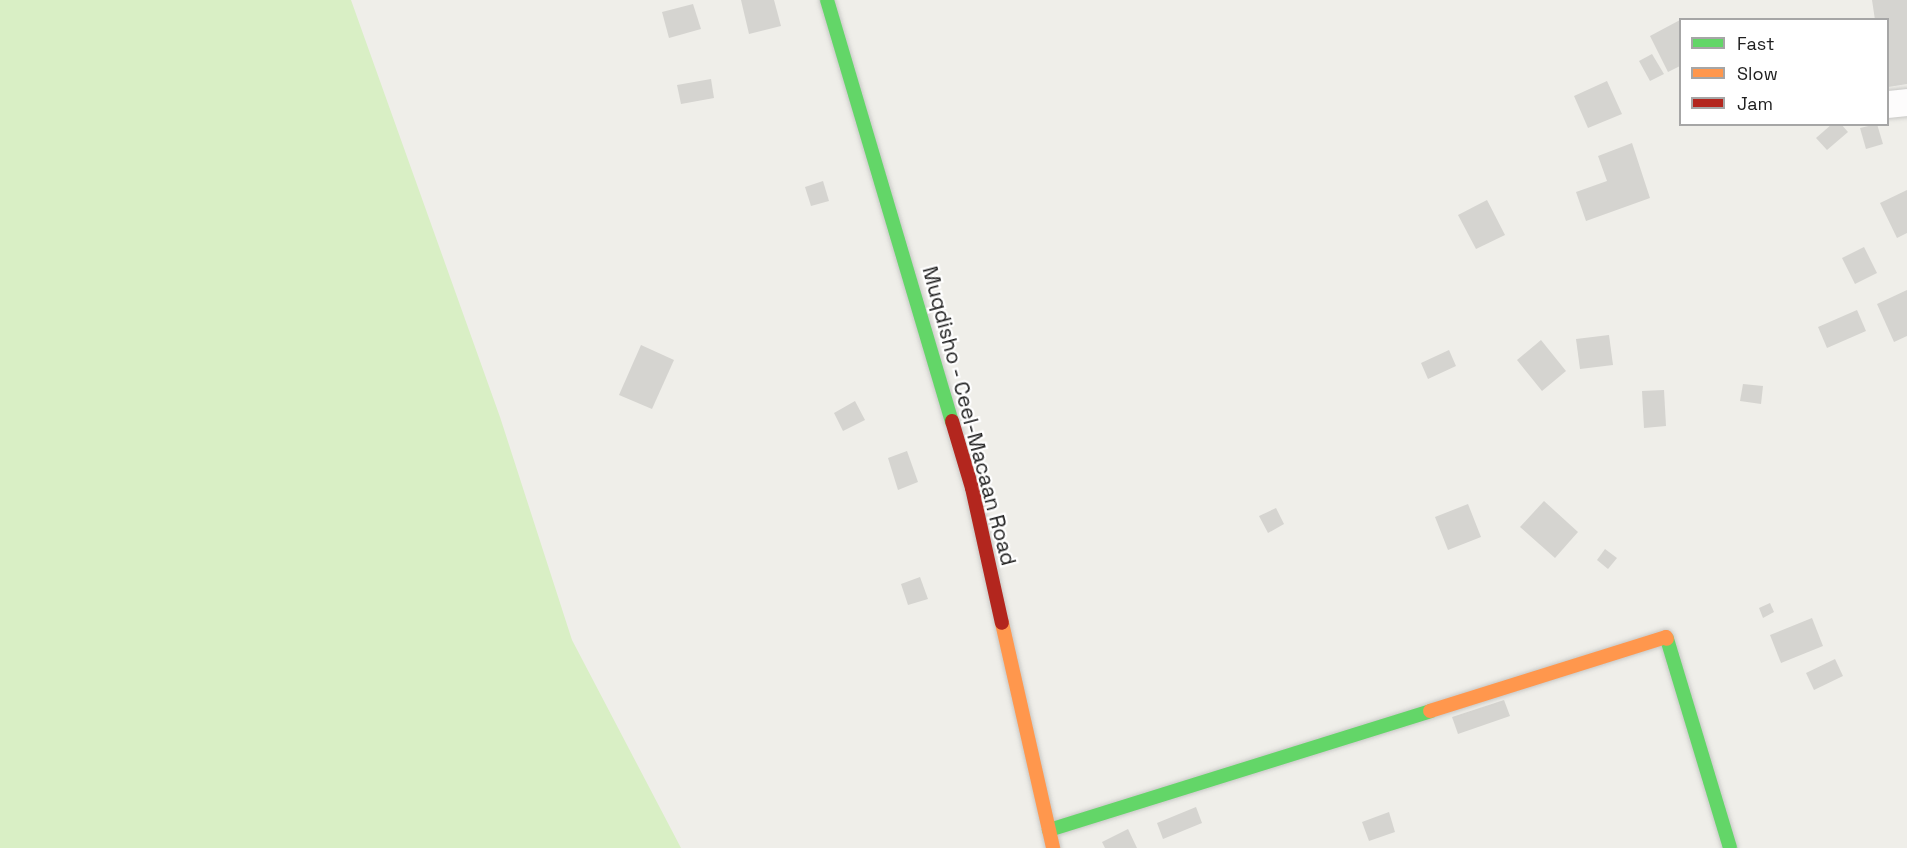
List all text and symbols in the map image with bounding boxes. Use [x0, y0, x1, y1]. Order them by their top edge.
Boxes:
legend [1679, 18, 1889, 126]
text: Fast [1737, 32, 1774, 55]
text: Slow [1737, 62, 1778, 85]
text: Jam [1737, 92, 1773, 115]
street label: Muqdisho - Ceel-Macaan Road [917, 263, 1021, 569]

